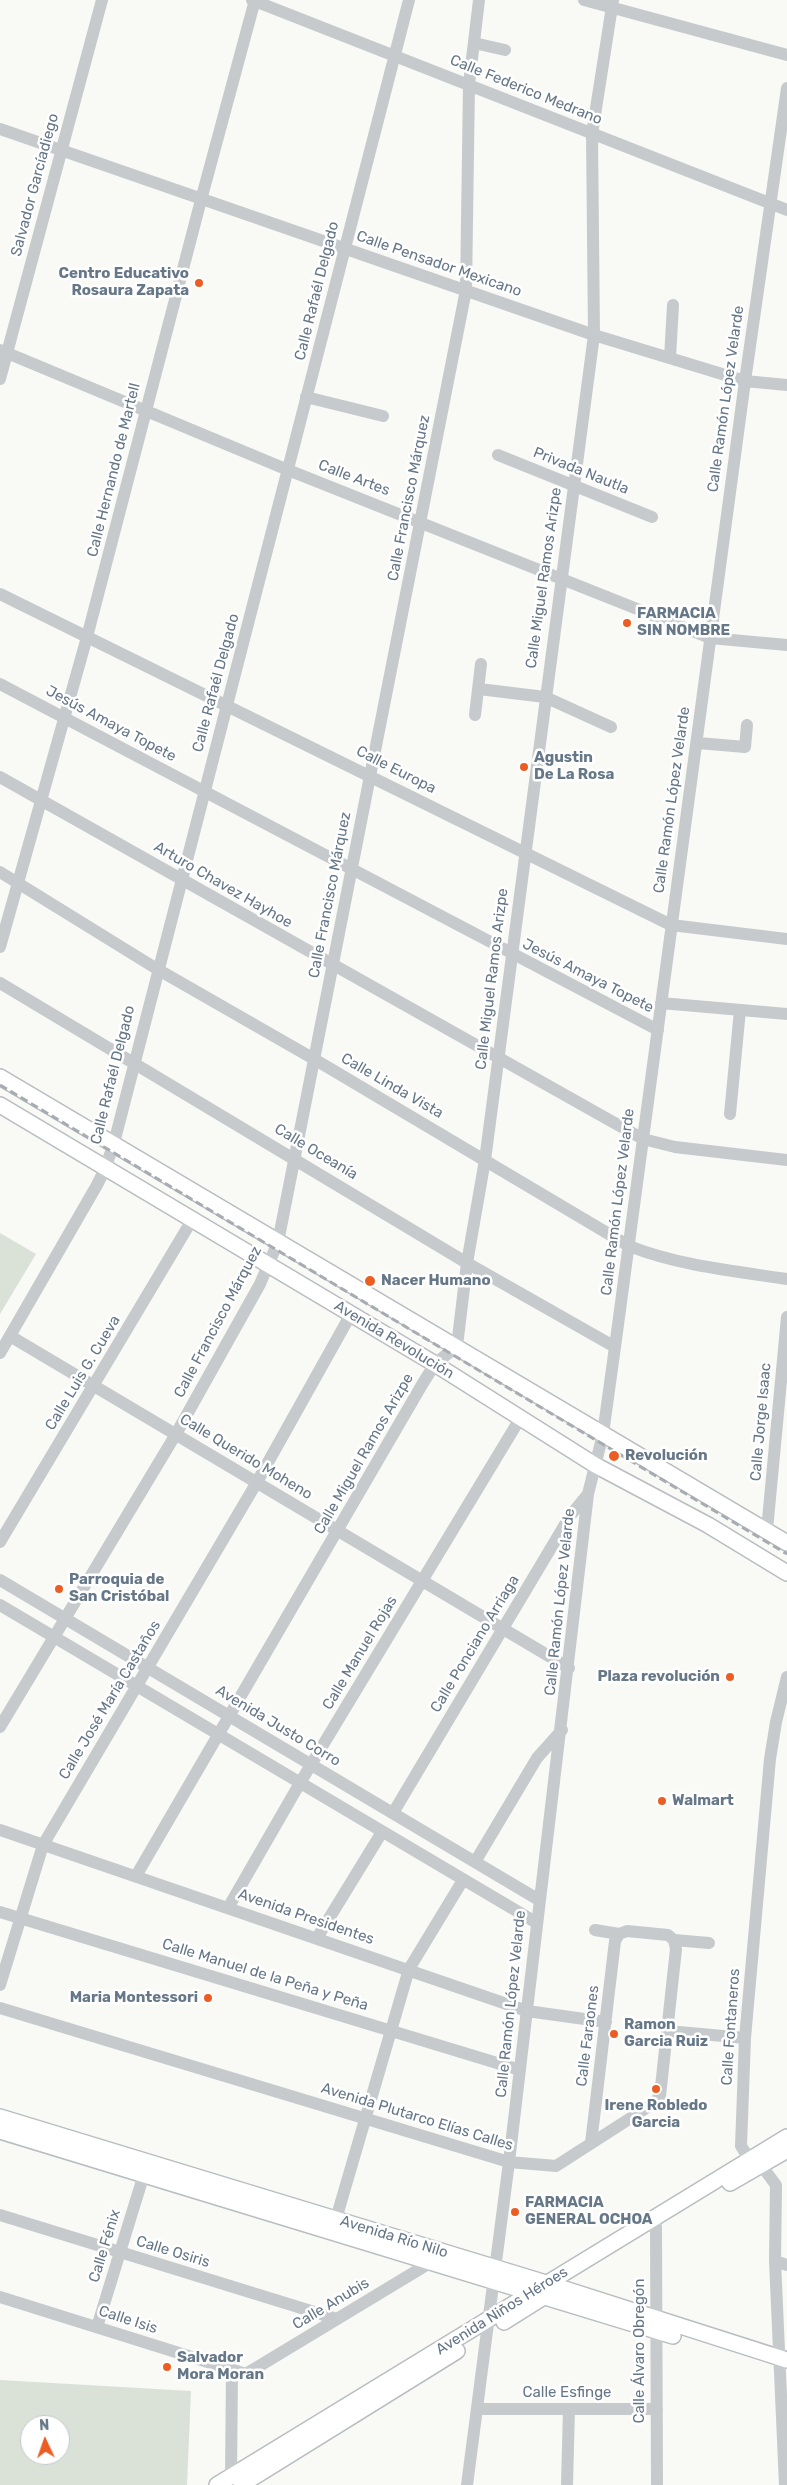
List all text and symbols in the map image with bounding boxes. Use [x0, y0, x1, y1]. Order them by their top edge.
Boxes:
street label: Calle Federico Medrano [447, 51, 605, 129]
street label: Salvador Garcíadiego [7, 112, 63, 258]
street label: Calle Rafaél Delgado [291, 220, 343, 362]
street label: Calle Pensador Mexicano [354, 227, 524, 301]
place label: Centro Educativo Rosaura Zapata [59, 265, 189, 300]
marker: Centro Educativo Rosaura Zapata [193, 277, 205, 289]
street label: Calle Ramón López Velarde [704, 305, 748, 493]
street label: Calle Hernando de Martell [84, 381, 144, 559]
street label: Calle Francisco Márquez [384, 413, 434, 583]
street label: Privada Nautla [531, 444, 631, 498]
street label: Calle Artes [316, 456, 392, 500]
street label: Calle Miguel Ramos Arizpe [522, 486, 566, 670]
place label: FARMACIA SIN NOMBRE [637, 605, 730, 640]
street label: Calle Rafaél Delgado [189, 612, 243, 754]
marker: FARMACIA SIN NOMBRE [621, 617, 633, 629]
street label: Jesús Amaya Topete [43, 682, 179, 766]
street label: Calle Ramón López Velarde [650, 706, 694, 894]
street label: Calle Europa [353, 742, 439, 798]
place label: Agustin De La Rosa [534, 749, 614, 784]
marker: Agustin De La Rosa [518, 761, 530, 773]
street label: Calle Francisco Márquez [305, 810, 355, 980]
street label: Arturo Chavez Hayhoe [151, 838, 295, 932]
street label: Calle Miguel Ramos Arizpe [472, 887, 512, 1071]
street label: Jesús Amaya Topete [519, 935, 657, 1017]
street label: Calle Rafaél Delgado [87, 1004, 139, 1146]
street label: Calle Linda Vista [338, 1049, 446, 1123]
street label: Calle Ramón López Velarde [598, 1107, 638, 1297]
street label: Calle Oceanía [271, 1120, 361, 1184]
street label: Calle Francisco Márquez [170, 1243, 266, 1401]
place label: Nacer Humano [381, 1272, 491, 1290]
marker: Nacer Humano [363, 1274, 377, 1288]
street label: Avenida Revolución [331, 1297, 457, 1383]
street label: Calle Luis G. Cueva [42, 1312, 124, 1434]
street label: Calle Jorge Isaac [747, 1362, 775, 1482]
street label: Calle Miguel Ramos Arizpe [311, 1370, 417, 1538]
street label: Calle Querido Moheno [176, 1410, 316, 1504]
place label: Revolución [625, 1447, 708, 1465]
marker: Revolución [607, 1449, 621, 1463]
street label: Calle Ramón López Velarde [541, 1507, 579, 1697]
place label: Parroquia de San Cristóbal [69, 1571, 169, 1606]
street label: Calle Ponciano Arriaga [427, 1572, 523, 1716]
marker: Parroquia de San Cristóbal [53, 1583, 65, 1595]
street label: Calle Manuel Rojas [319, 1593, 401, 1713]
street label: Calle José María Castaños [55, 1617, 165, 1783]
place label: Plaza revolución [597, 1668, 720, 1686]
marker: Plaza revolución [724, 1671, 736, 1683]
street label: Avenida Justo Corro [212, 1682, 344, 1770]
place label: Walmart [672, 1792, 734, 1810]
marker: Walmart [656, 1795, 668, 1807]
street label: Avenida Presidentes [236, 1885, 376, 1949]
street label: Calle Ramón López Velarde [492, 1909, 530, 2099]
street label: Calle Manuel de la Peña y Peña [160, 1935, 370, 2015]
street label: Calle Fontaneros [718, 1968, 744, 2086]
street label: Calle Faraones [573, 1984, 603, 2088]
place label: Maria Montessori [70, 1989, 198, 2007]
marker: Maria Montessori [202, 1992, 214, 2004]
place label: Ramon Garcia Ruiz [624, 2016, 708, 2051]
marker: Ramon Garcia Ruiz [608, 2028, 620, 2040]
street label: Avenida Plutarco Elías Calles [319, 2079, 515, 2155]
marker: Irene Robledo Garcia [650, 2083, 662, 2095]
place label: Irene Robledo Garcia [605, 2097, 707, 2132]
place label: FARMACIA GENERAL OCHOA [525, 2194, 653, 2229]
marker: FARMACIA GENERAL OCHOA [509, 2206, 521, 2218]
street label: Calle Fénix [85, 2207, 125, 2285]
street label: Avenida Río Nilo [338, 2212, 450, 2262]
street label: Calle Osiris [134, 2232, 212, 2272]
street label: Avenida Niños Héroes [433, 2263, 571, 2359]
street label: Calle Anubis [290, 2274, 372, 2334]
street label: Calle Álvaro Obregón [631, 2278, 649, 2424]
street label: Calle Isis [96, 2302, 160, 2338]
place label: Salvador Mora Moran [177, 2349, 264, 2384]
marker: Salvador Mora Moran [161, 2361, 173, 2373]
street label: Calle Esfinge [522, 2384, 612, 2402]
north arrow [20, 2415, 70, 2465]
text: N [39, 2417, 50, 2434]

